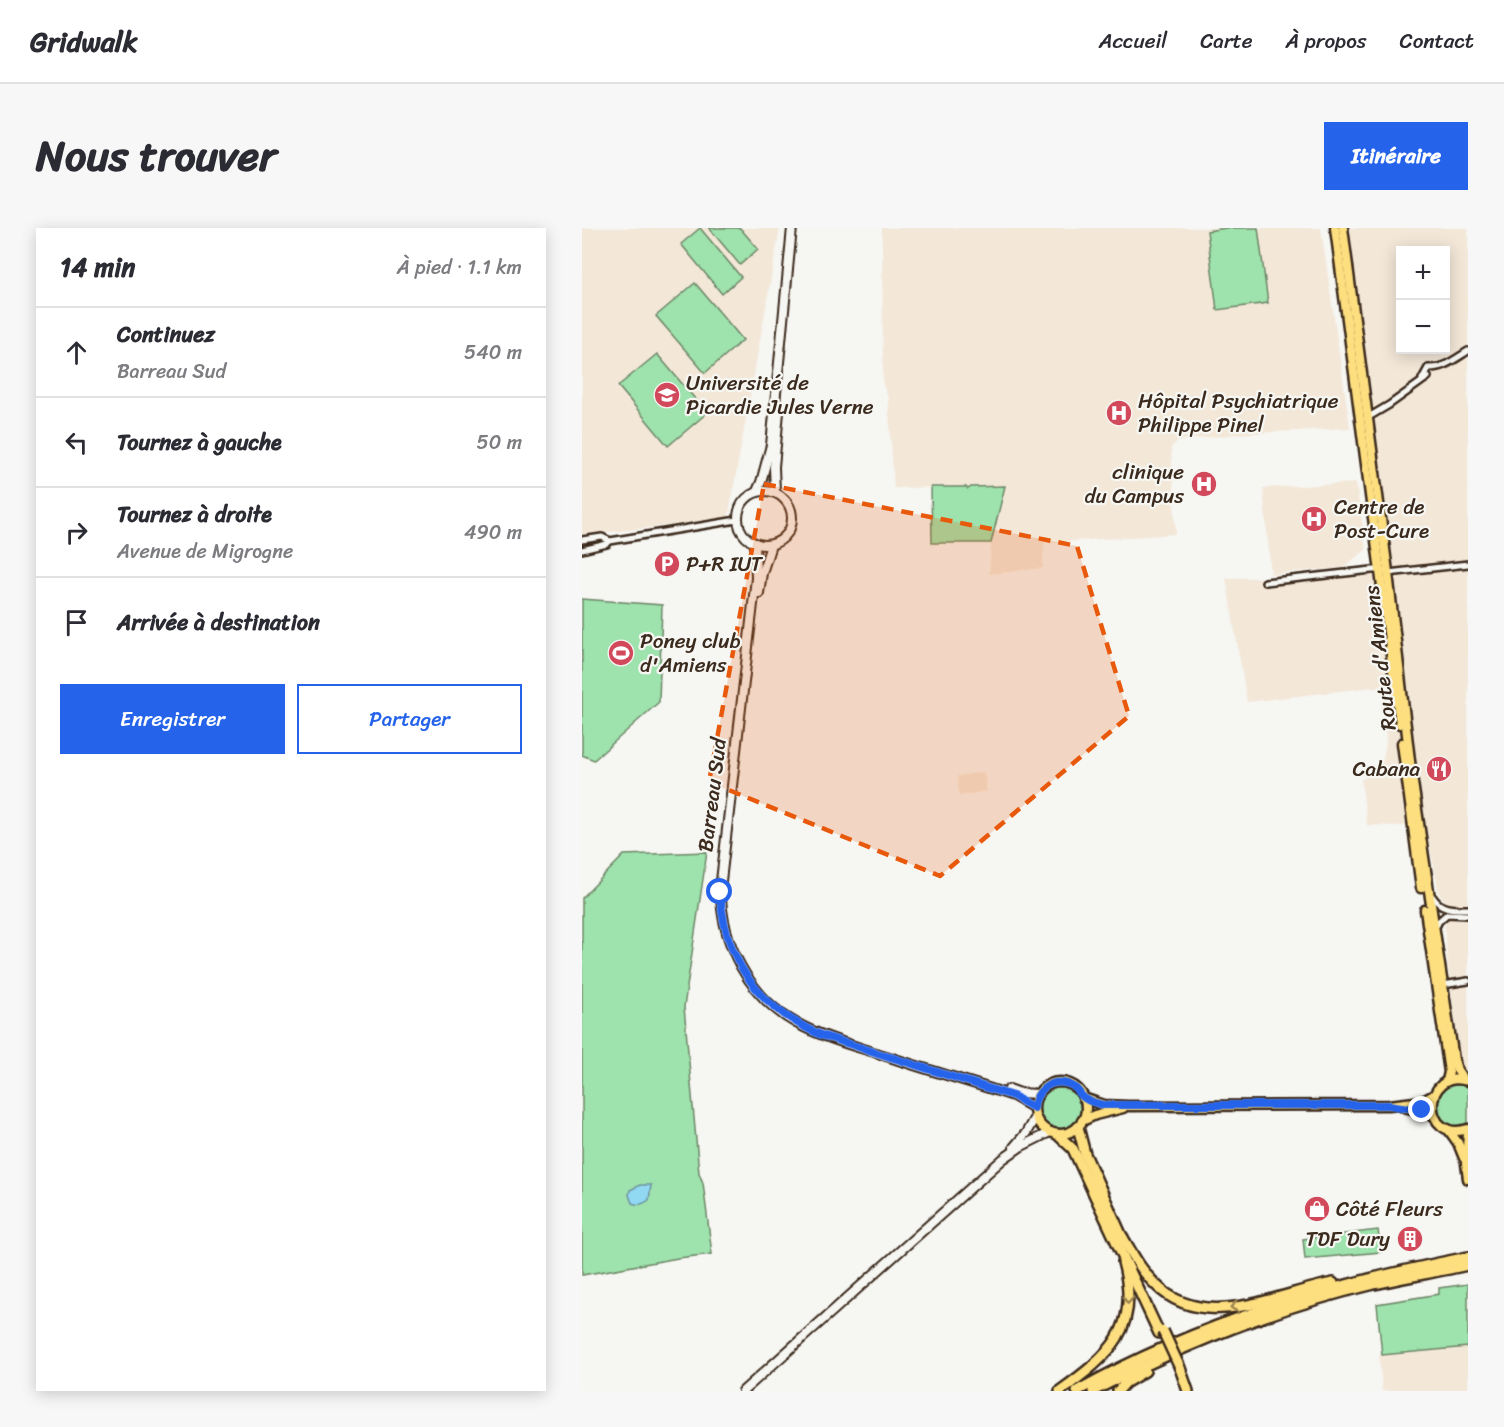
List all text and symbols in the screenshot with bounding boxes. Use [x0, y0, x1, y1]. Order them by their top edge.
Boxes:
text: Gridwalk [30, 17, 138, 66]
text: Accueil [1099, 22, 1167, 60]
text: Carte [1200, 22, 1253, 60]
text: À propos [1286, 22, 1367, 60]
text: Contact [1400, 22, 1474, 60]
text: Nous trouver [36, 119, 276, 193]
button: Itinéraire [1324, 122, 1468, 190]
text: 14 min [60, 244, 135, 290]
map controls [1396, 246, 1450, 354]
button: + [1396, 246, 1450, 300]
text: À pied · 1.1 km [397, 250, 522, 285]
button: − [1396, 300, 1450, 354]
text: Continuez [117, 315, 215, 354]
text: 540 m [464, 335, 522, 370]
icon: ahead [60, 336, 93, 369]
text: Barreau Sud [117, 354, 226, 389]
place label: Université de Picardie Jules Verne [686, 364, 874, 426]
school or university icon: Université de Picardie Jules Verne [652, 380, 682, 410]
place label: Hôpital Psychiatrique Philippe Pinel [1138, 382, 1339, 444]
hospital icon: Hôpital Psychiatrique Philippe Pinel [1104, 398, 1134, 428]
text: Tournez à gauche [117, 423, 282, 462]
text: 50 m [477, 425, 522, 460]
icon: left [60, 426, 93, 459]
place label: clinique du Campus [1084, 453, 1184, 515]
hospital icon: clinique du Campus [1189, 469, 1219, 499]
place label: Centre de Post-Cure [1334, 488, 1429, 550]
text: Tournez à droite [117, 495, 272, 534]
hospital icon: Centre de Post-Cure [1299, 504, 1329, 534]
text: 490 m [464, 515, 522, 550]
icon: right [60, 516, 93, 549]
text: Avenue de Migrogne [117, 534, 293, 569]
place label: P+R IUT [686, 545, 764, 583]
parking icon: P+R IUT [652, 549, 682, 579]
street label: Route d'Amiens [1352, 583, 1408, 733]
text: Arrivée à destination [117, 603, 320, 642]
icon: arrive [60, 606, 93, 639]
place label: Poney club d'Amiens [640, 622, 741, 684]
sports icon: Poney club d'Amiens [606, 638, 636, 668]
button: Enregistrer [60, 684, 285, 754]
button: Partager [297, 684, 522, 754]
street label: Barreau Sud [686, 734, 738, 854]
place label: Cabana [1352, 750, 1420, 788]
restaurant icon: Cabana [1424, 754, 1454, 784]
route start [706, 878, 732, 904]
route end [1408, 1096, 1434, 1122]
place label: Côté Fleurs [1336, 1190, 1443, 1228]
shop icon: Côté Fleurs [1302, 1194, 1332, 1224]
place label: TDF Dury [1306, 1220, 1390, 1258]
building icon: TDF Dury [1395, 1224, 1425, 1254]
one-way arrow [1121, 1295, 1134, 1304]
one-way arrow [1229, 1301, 1239, 1313]

